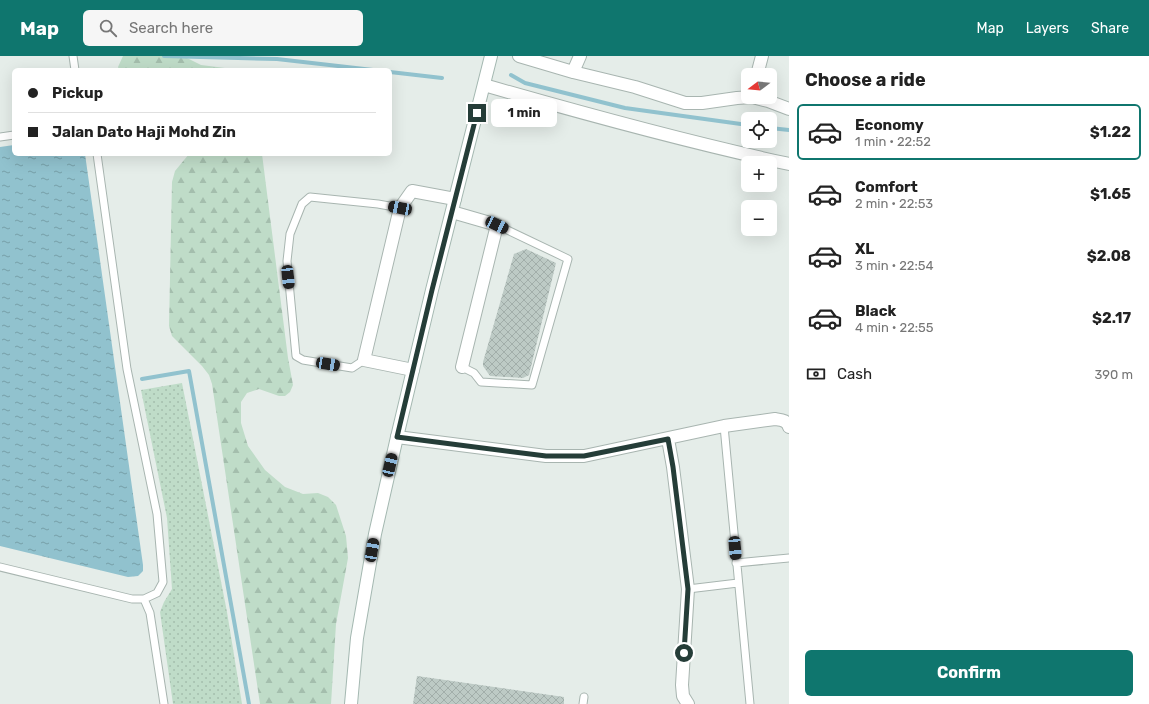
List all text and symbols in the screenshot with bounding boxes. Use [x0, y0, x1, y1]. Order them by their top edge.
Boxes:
search box [83, 10, 363, 46]
text: Map [20, 17, 59, 40]
icon: search [97, 17, 119, 39]
text: Search here [129, 19, 213, 37]
text: Map [977, 20, 1004, 37]
text: Layers [1026, 20, 1069, 37]
text: Share [1091, 20, 1129, 37]
north arrow [741, 68, 777, 104]
map controls [741, 68, 777, 236]
text: Choose a ride [805, 69, 926, 91]
text: Pickup [52, 84, 103, 102]
callout: 1 min [491, 99, 557, 127]
route end [468, 104, 486, 122]
text: 1 min [507, 105, 541, 120]
button: locate [741, 112, 777, 148]
icon: car [807, 114, 843, 150]
text: Economy [855, 116, 924, 134]
text: Jalan Dato Haji Mohd Zin [52, 123, 236, 141]
text: $1.22 [1090, 123, 1131, 141]
text: 1 min · 22:52 [855, 134, 931, 149]
button: + [741, 156, 777, 192]
icon: car [807, 176, 843, 212]
text: Comfort [855, 178, 918, 196]
text: $1.65 [1090, 185, 1131, 203]
text: 2 min · 22:53 [855, 196, 933, 211]
car [387, 200, 413, 216]
button: − [741, 200, 777, 236]
car [484, 214, 510, 236]
icon: car [807, 238, 843, 274]
text: XL [855, 240, 874, 258]
text: $2.08 [1087, 247, 1131, 265]
text: 3 min · 22:54 [855, 258, 934, 273]
car [281, 264, 295, 290]
icon: car [807, 300, 843, 336]
text: Black [855, 302, 896, 320]
text: $2.17 [1092, 309, 1131, 327]
text: 4 min · 22:55 [855, 320, 934, 335]
car [315, 356, 341, 372]
icon: cash [805, 363, 827, 385]
text: Cash [837, 365, 872, 383]
text: 390 m [1094, 367, 1133, 382]
car [381, 452, 399, 478]
car [728, 536, 742, 560]
car [364, 537, 380, 563]
route start [675, 644, 693, 662]
button: Confirm [805, 650, 1133, 696]

